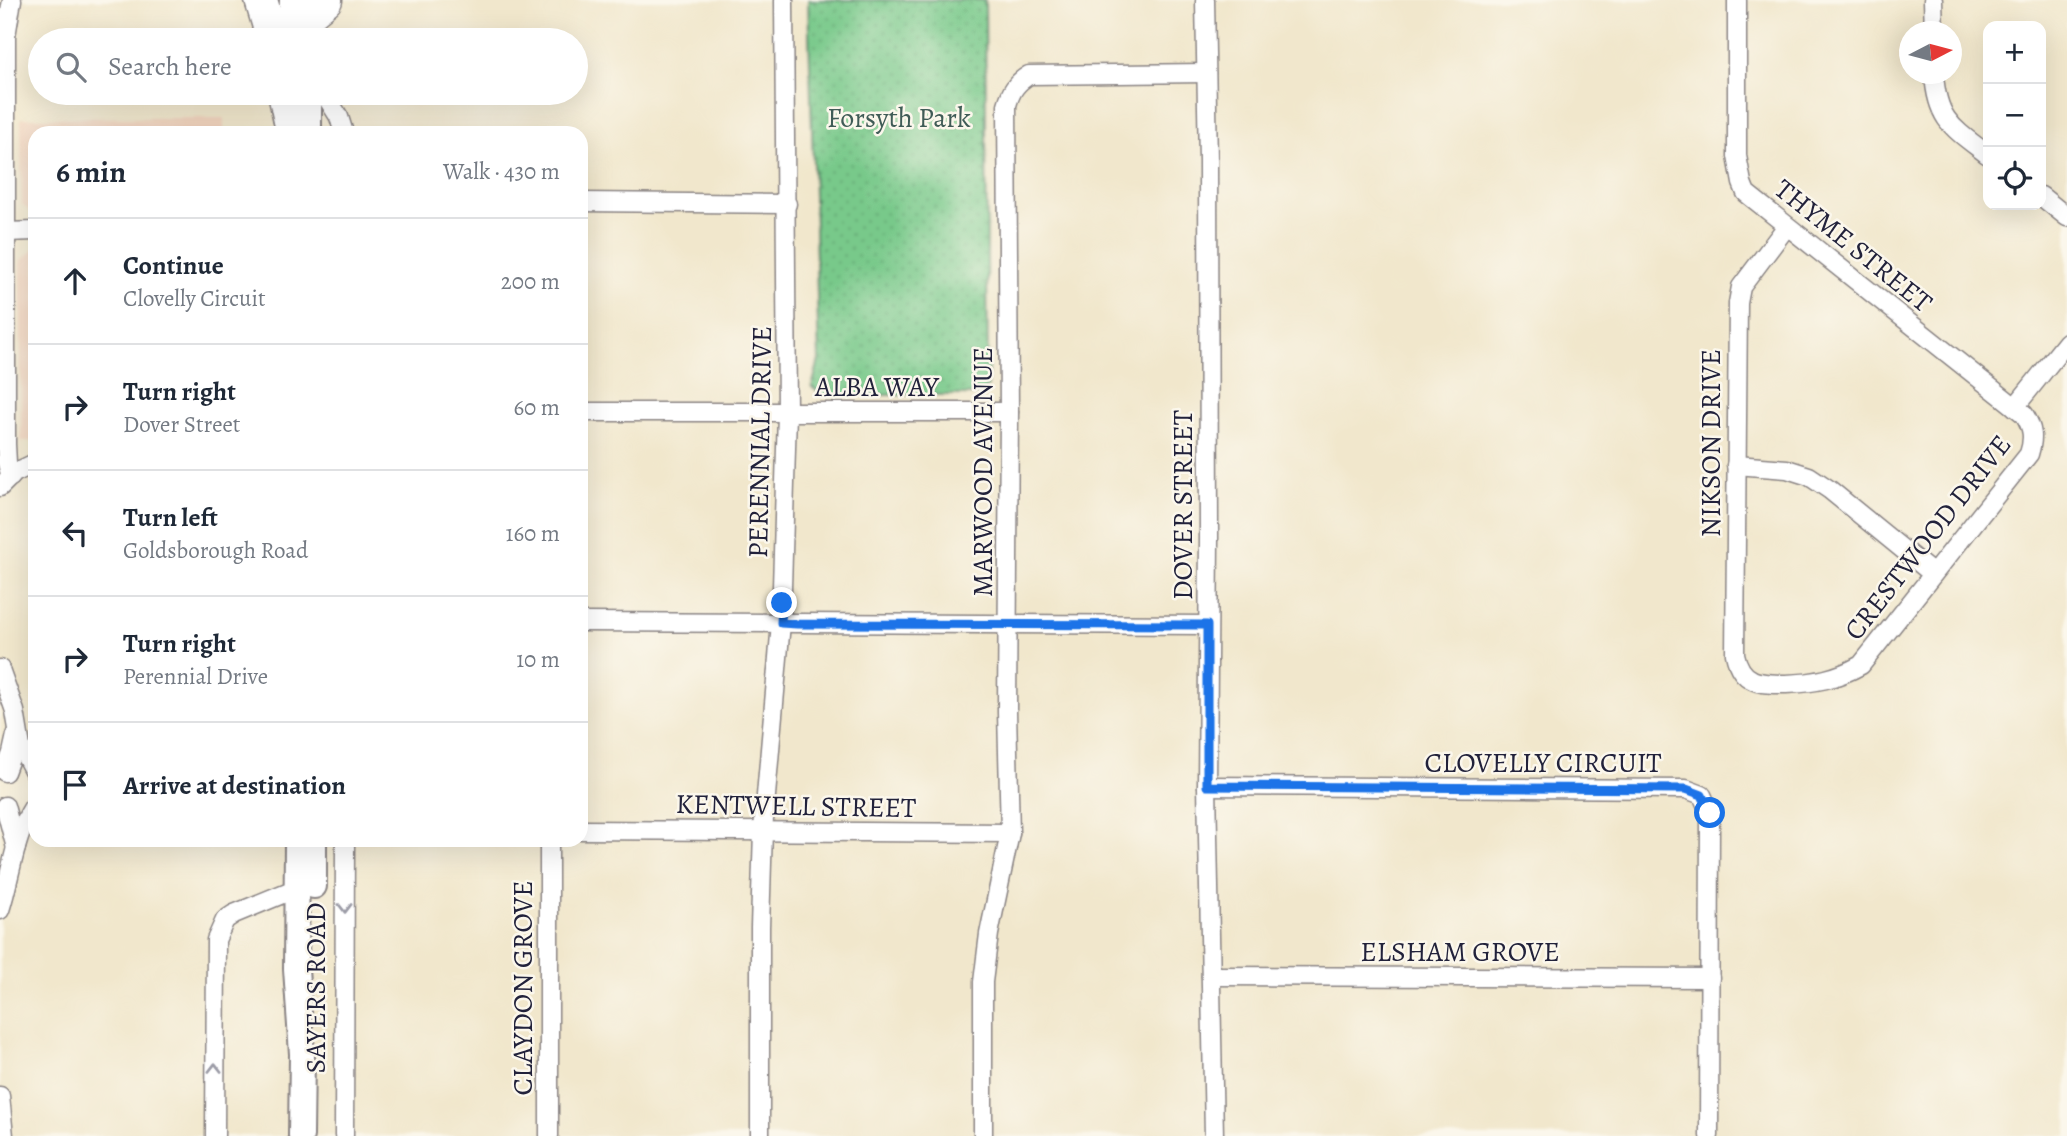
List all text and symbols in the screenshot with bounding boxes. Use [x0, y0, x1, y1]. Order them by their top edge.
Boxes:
north arrow [1899, 21, 1962, 84]
map controls [1983, 21, 2046, 210]
button: + [1983, 21, 2046, 84]
search box [28, 28, 588, 105]
icon: search [52, 48, 90, 86]
text: Search here [108, 49, 232, 84]
button: − [1983, 84, 2046, 147]
park label: Forsyth Park [827, 99, 971, 137]
button: locate [1983, 147, 2046, 210]
text: 6 min [56, 152, 126, 192]
text: Walk · 430 m [443, 156, 560, 187]
street label: THYME STREET [1767, 170, 1940, 321]
text: Continue [123, 248, 224, 283]
icon: ahead [56, 262, 94, 300]
text: 200 m [501, 266, 560, 297]
text: Clovelly Circuit [123, 283, 266, 314]
street label: PERENNIAL DRIVE [739, 326, 781, 559]
street label: MARWOOD AVENUE [964, 347, 1002, 597]
street label: NIKSON DRIVE [1692, 349, 1730, 537]
street label: ALBA WAY [814, 368, 940, 406]
text: Turn right [123, 374, 236, 409]
icon: right [56, 388, 94, 426]
text: 60 m [513, 392, 560, 423]
text: Dover Street [123, 409, 240, 440]
street label: DOVER STREET [1164, 410, 1202, 600]
street label: CRESTWOOD DRIVE [1836, 427, 2020, 648]
text: Turn left [123, 500, 218, 535]
icon: left [56, 514, 94, 552]
text: 160 m [506, 518, 560, 549]
text: Goldsborough Road [123, 535, 308, 566]
route end [766, 587, 797, 618]
text: Turn right [123, 626, 236, 661]
icon: right [56, 640, 94, 678]
text: 10 m [516, 644, 560, 675]
text: Perennial Drive [123, 661, 268, 692]
street label: CLOVELLY CIRCUIT [1424, 744, 1662, 782]
icon: arrive [56, 766, 94, 804]
text: Arrive at destination [123, 768, 346, 803]
street label: KENTWELL STREET [675, 785, 917, 827]
route start [1694, 797, 1725, 828]
street label: CLAYDON GROVE [504, 880, 542, 1096]
street label: SAYERS ROAD [297, 902, 335, 1074]
one-way arrow [337, 903, 353, 914]
street label: ELSHAM GROVE [1360, 933, 1560, 971]
one-way arrow [207, 1062, 223, 1073]

